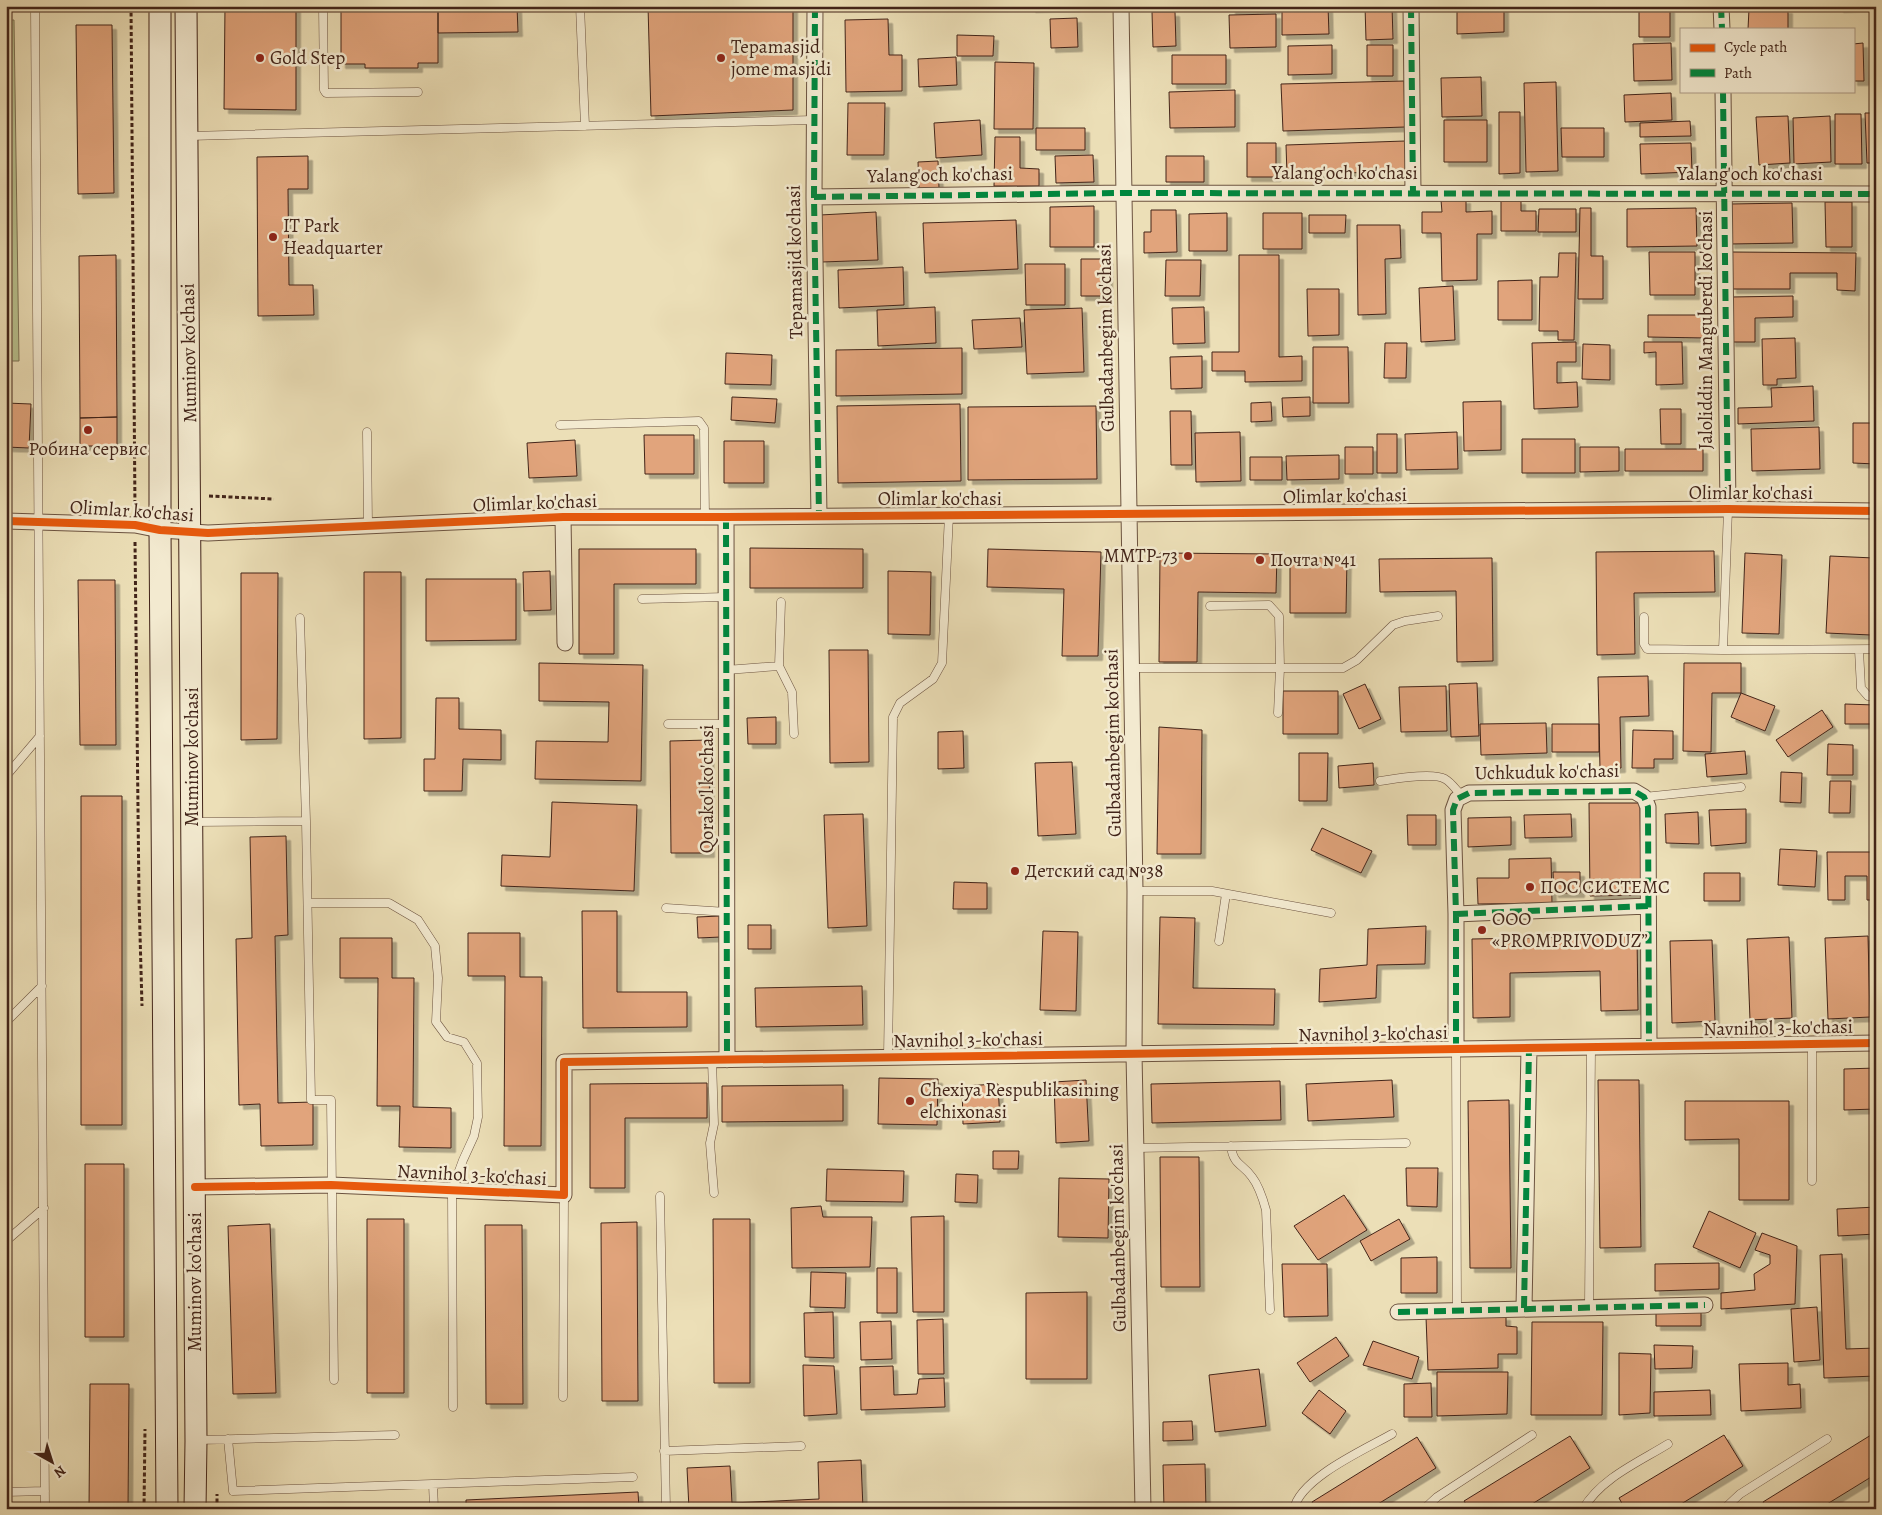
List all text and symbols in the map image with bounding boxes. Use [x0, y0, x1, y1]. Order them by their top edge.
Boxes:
legend [1680, 28, 1854, 92]
place label: Tepamasjid jome masjidi [731, 34, 831, 82]
text: Cycle path [1724, 37, 1787, 57]
place label: Gold Step [270, 45, 345, 71]
marker: Gold Step [254, 52, 266, 64]
marker: Tepamasjid jome masjidi [715, 52, 727, 64]
text: Path [1724, 63, 1752, 83]
street label: Yalang'och ko'chasi [1271, 160, 1418, 186]
street label: Yalang'och ko'chasi [866, 161, 1013, 189]
street label: Yalang'och ko'chasi [1676, 161, 1823, 187]
street label: Tepamasjid ko'chasi [781, 185, 809, 339]
street label: Jaloliddin Manguberdi ko'chasi [1693, 211, 1719, 449]
place label: IT Park Headquarter [283, 213, 383, 261]
marker: IT Park Headquarter [267, 231, 279, 243]
street label: Gulbadanbegim ko'chasi [1091, 244, 1121, 432]
street label: Muminov ko'chasi [175, 283, 203, 423]
marker: Робина сервис [82, 424, 94, 436]
place label: Робина сервис [29, 436, 147, 462]
street label: Olimlar ko'chasi [1689, 480, 1813, 506]
street label: Olimlar ko'chasi [1283, 482, 1407, 510]
street label: Olimlar ko'chasi [878, 486, 1002, 512]
street label: Olimlar ko'chasi [472, 488, 598, 518]
street label: Olimlar ko'chasi [69, 494, 195, 528]
place label: MMTP-73 [1103, 543, 1178, 569]
place label: Почта №41 [1270, 547, 1356, 573]
marker: MMTP-73 [1182, 550, 1194, 562]
marker: Почта №41 [1254, 554, 1266, 566]
street label: Gulbadanbegim ko'chasi [1098, 649, 1128, 837]
street label: Muminov ko'chasi [179, 687, 205, 827]
street label: Qorako'l ko'chasi [694, 725, 720, 853]
street label: Uchkuduk ko'chasi [1474, 758, 1620, 786]
place label: Детский сад №38 [1025, 858, 1163, 884]
marker: Детский сад №38 [1009, 865, 1021, 877]
place label: ПОС СИСТЕМС [1540, 874, 1670, 900]
marker: ПОС СИСТЕМС [1524, 881, 1536, 893]
place label: ООО «PROMPRIVODUZ” [1492, 906, 1648, 954]
marker: ООО «PROMPRIVODUZ” [1476, 924, 1488, 936]
street label: Navnihol 3-ko'chasi [1703, 1014, 1853, 1042]
street label: Navnihol 3-ko'chasi [1298, 1020, 1448, 1048]
street label: Navnihol 3-ko'chasi [893, 1026, 1043, 1054]
place label: Chexiya Respublikasining elchixonasi [920, 1077, 1120, 1125]
marker: Chexiya Respublikasining elchixonasi [904, 1095, 916, 1107]
street label: Gulbadanbegim ko'chasi [1103, 1144, 1133, 1332]
street label: Navnihol 3-ko'chasi [396, 1158, 548, 1192]
street label: Muminov ko'chasi [182, 1212, 208, 1352]
north arrow [28, 1438, 78, 1488]
text: N [50, 1461, 70, 1482]

